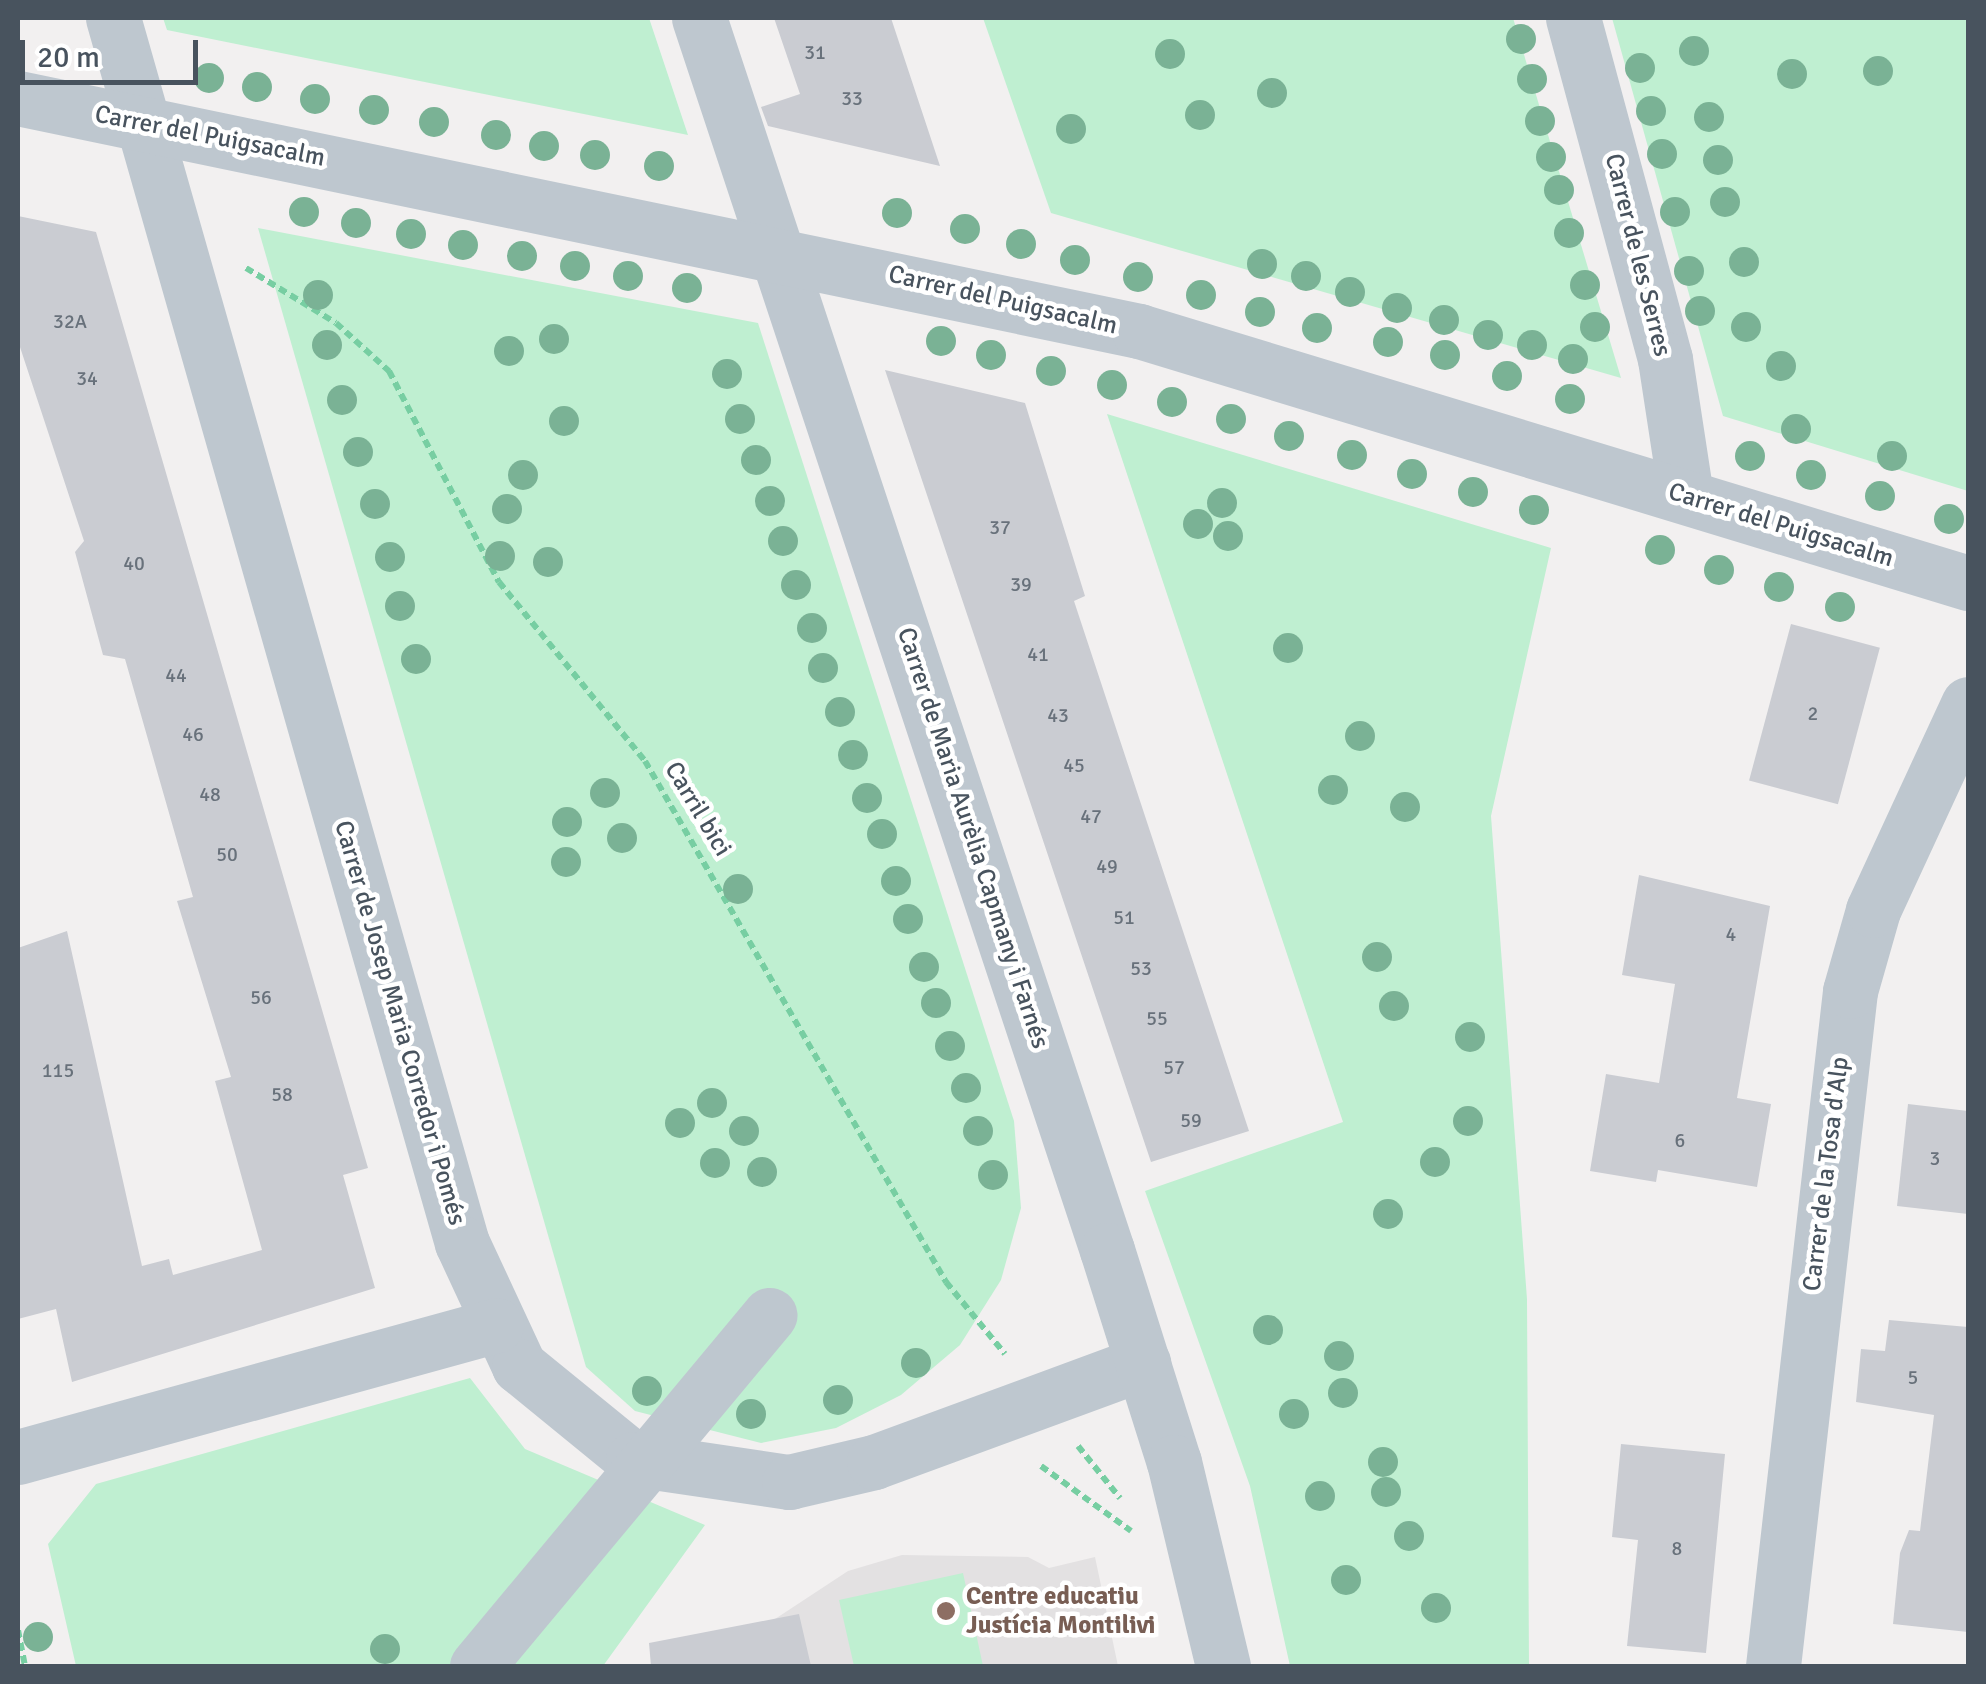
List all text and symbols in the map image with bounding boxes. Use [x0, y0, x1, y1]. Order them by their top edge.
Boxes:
scale bar [25, 20, 202, 82]
text: 20 m [37, 39, 100, 76]
house number: 31 [804, 40, 826, 64]
house number: 33 [841, 86, 863, 110]
street label: Carrer del Puigsacalm [92, 99, 328, 173]
street label: Carrer de les Serres [1598, 151, 1678, 359]
street label: Carrer del Puigsacalm [886, 259, 1120, 341]
house number: 32A [53, 309, 87, 333]
house number: 34 [76, 366, 98, 390]
street label: Carrer del Puigsacalm [1665, 476, 1897, 574]
house number: 37 [989, 515, 1011, 539]
house number: 40 [123, 551, 145, 575]
house number: 39 [1010, 572, 1032, 596]
street label: Carrer de Maria Aurèlia Capmany i Farnés [891, 624, 1055, 1052]
house number: 41 [1027, 642, 1049, 666]
house number: 44 [165, 663, 187, 687]
house number: 2 [1808, 701, 1818, 725]
house number: 43 [1047, 703, 1069, 727]
house number: 46 [182, 722, 204, 746]
house number: 45 [1063, 753, 1085, 777]
street label: Carril bici [658, 756, 738, 862]
house number: 48 [199, 782, 221, 806]
house number: 47 [1080, 804, 1102, 828]
street label: Carrer de Josep Maria Corredor i Pomés [328, 817, 472, 1229]
house number: 50 [216, 842, 238, 866]
house number: 49 [1096, 854, 1118, 878]
house number: 51 [1113, 905, 1135, 929]
house number: 4 [1726, 922, 1736, 946]
house number: 53 [1130, 956, 1152, 980]
house number: 56 [250, 985, 272, 1009]
house number: 55 [1146, 1006, 1168, 1030]
house number: 57 [1163, 1055, 1185, 1079]
street label: Carrer de la Tosa d'Alp [1797, 1055, 1855, 1293]
house number: 115 [42, 1058, 74, 1082]
house number: 58 [271, 1082, 293, 1106]
house number: 59 [1180, 1108, 1202, 1132]
house number: 6 [1675, 1128, 1685, 1152]
house number: 3 [1930, 1146, 1940, 1170]
house number: 5 [1908, 1365, 1918, 1389]
house number: 8 [1672, 1536, 1682, 1560]
place label: Centre educatiu Justícia Montilivi [966, 1582, 1155, 1641]
marker: Centre educatiu Justícia Montilivi [935, 1600, 957, 1622]

